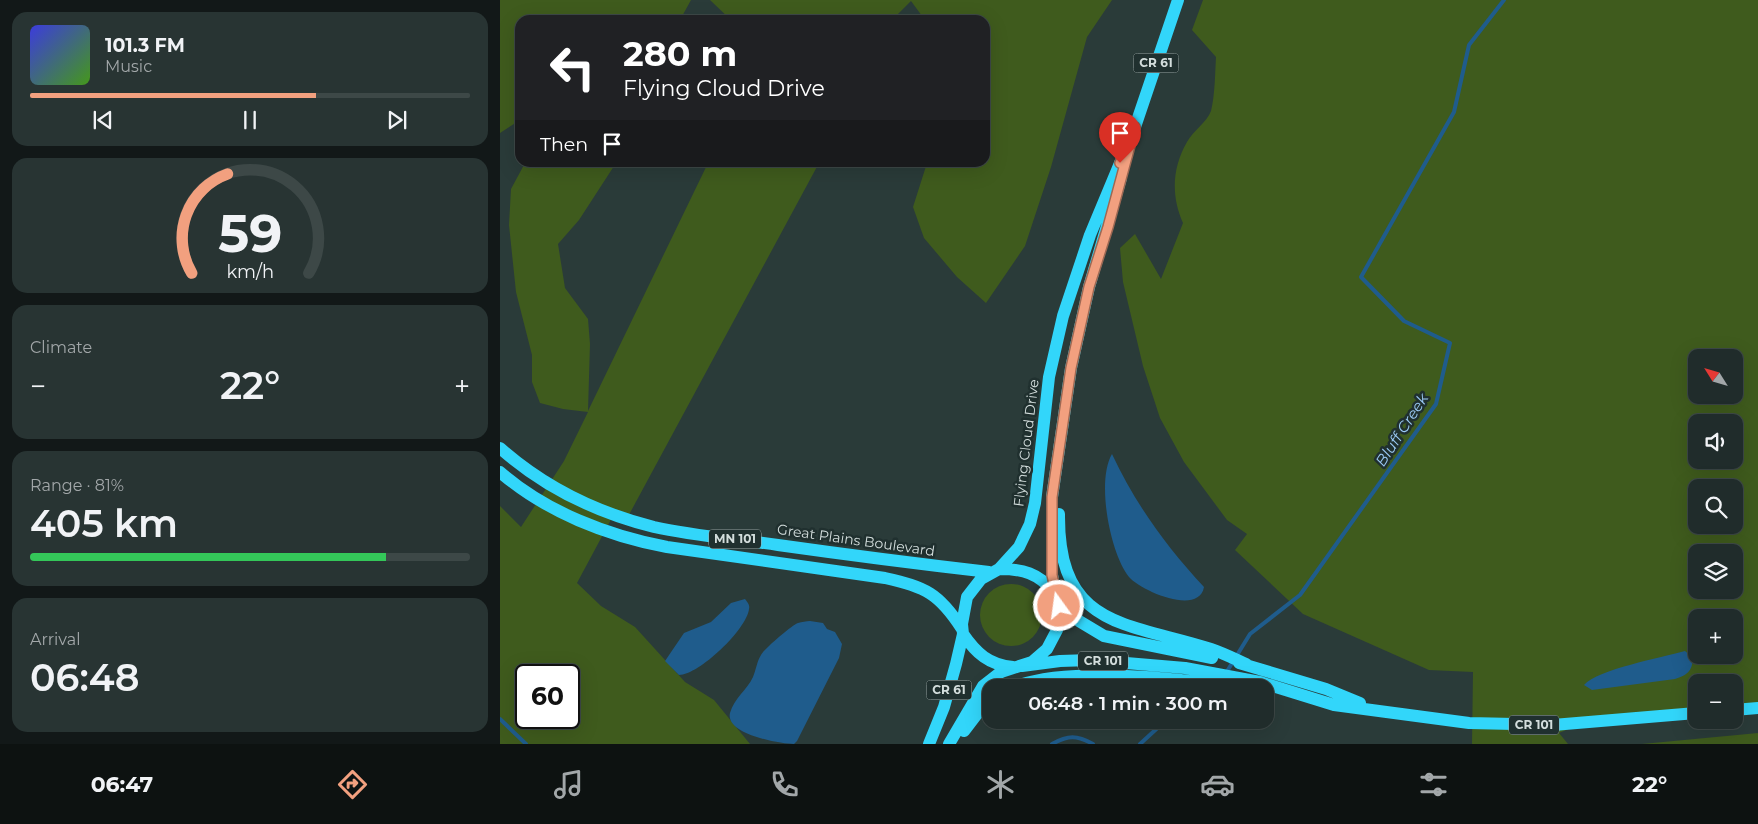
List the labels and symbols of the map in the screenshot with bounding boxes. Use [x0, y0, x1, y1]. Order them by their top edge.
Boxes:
road number: CR 61 [1134, 54, 1178, 72]
pin [1099, 112, 1141, 163]
north arrow [1688, 349, 1742, 404]
street label: Flying Cloud Drive [1009, 378, 1043, 508]
water label: Bluff Creek [1371, 389, 1433, 470]
street label: Great Plains Boulevard [776, 520, 936, 560]
road number: MN 101 [709, 530, 761, 548]
position arrow [1032, 579, 1084, 631]
road number: CR 101 [1078, 651, 1128, 670]
speed limit sign: 60 [515, 664, 580, 729]
road number: CR 61 [926, 680, 972, 700]
road number: CR 101 [1509, 716, 1559, 734]

